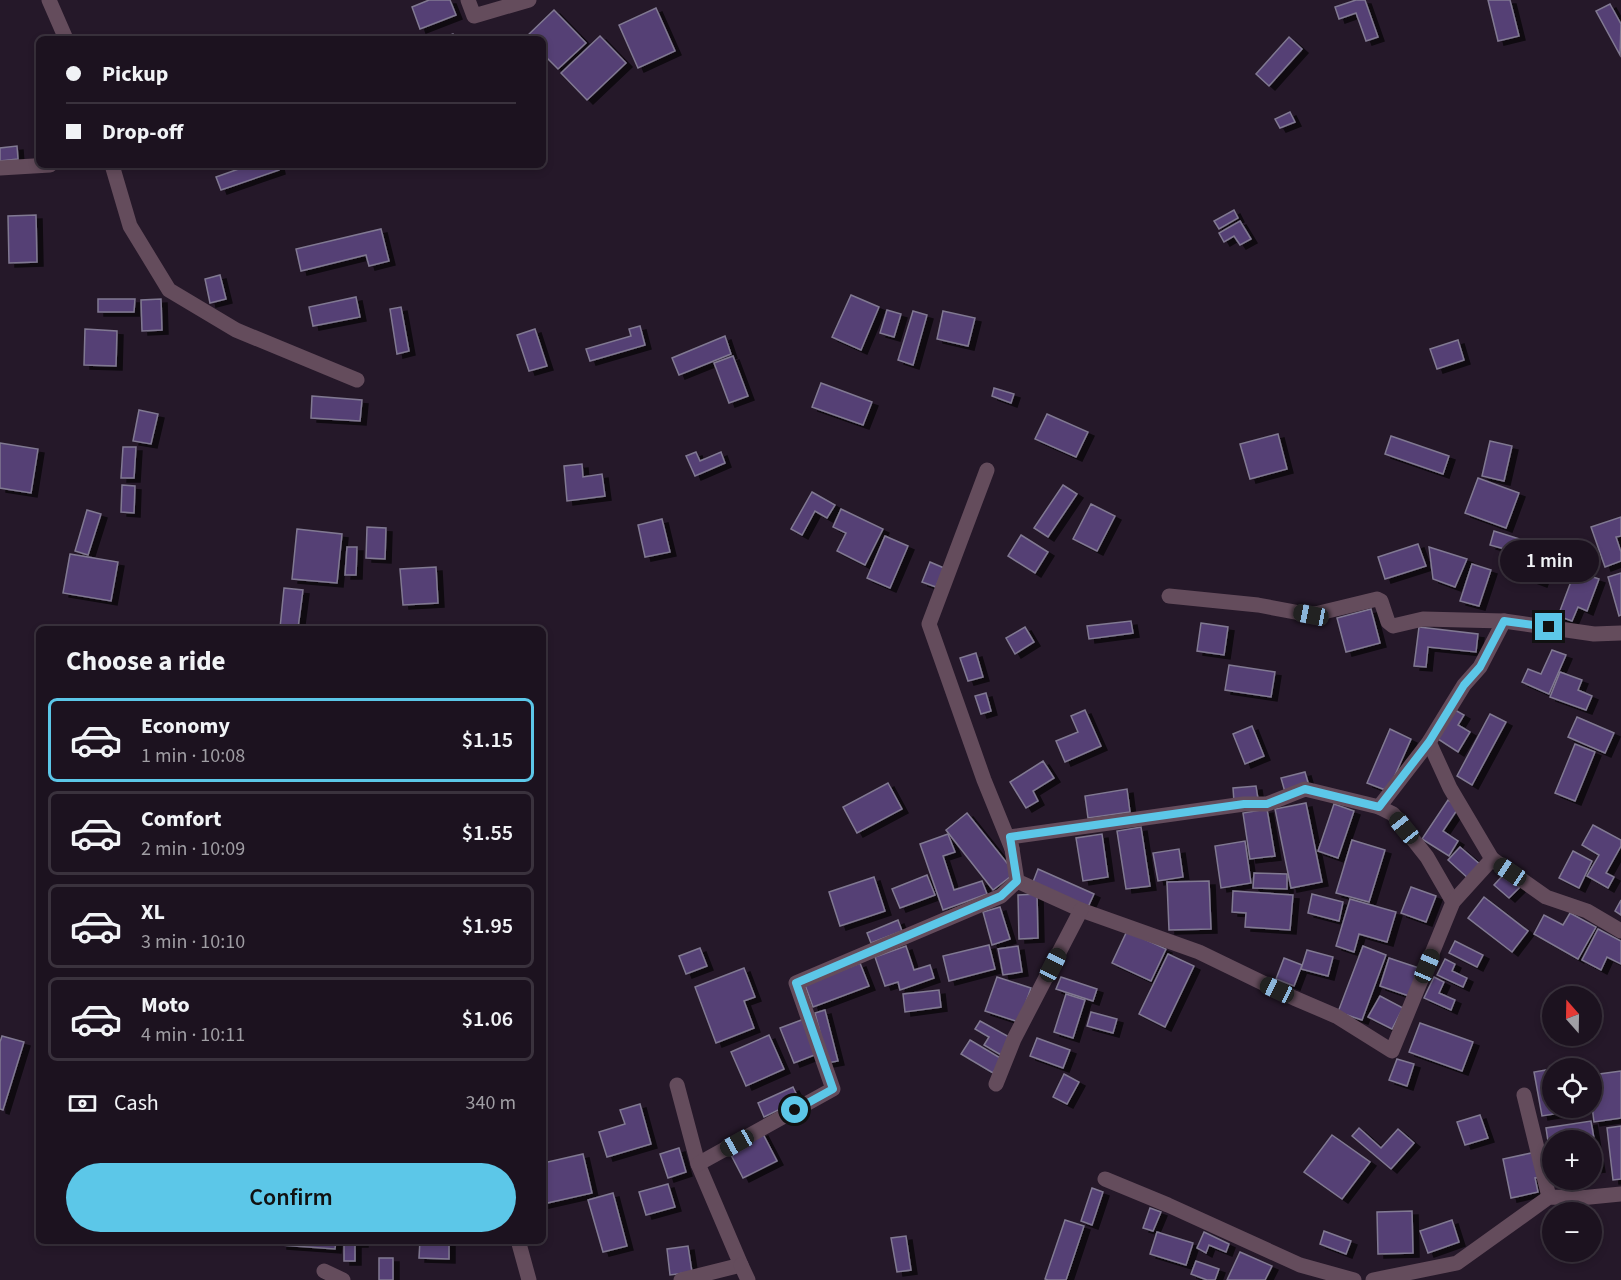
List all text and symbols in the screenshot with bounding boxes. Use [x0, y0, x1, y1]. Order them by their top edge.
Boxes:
text: Pickup [102, 58, 168, 90]
text: Drop-off [102, 116, 183, 148]
callout: 1 min [1500, 540, 1598, 582]
text: 1 min [1526, 547, 1573, 575]
car [1292, 603, 1330, 627]
route end [1535, 613, 1562, 640]
text: Choose a ride [66, 642, 226, 681]
text: Economy [141, 710, 230, 742]
icon: car [69, 713, 123, 767]
text: $1.15 [462, 724, 513, 756]
text: 1 min · 10:08 [141, 742, 245, 770]
text: Comfort [141, 803, 222, 835]
icon: car [69, 806, 123, 860]
car [1386, 808, 1422, 848]
text: $1.55 [462, 817, 513, 849]
text: 2 min · 10:09 [141, 835, 245, 863]
car [1490, 854, 1530, 890]
text: XL [141, 896, 165, 928]
icon: car [69, 899, 123, 953]
text: $1.95 [462, 910, 513, 942]
text: 3 min · 10:10 [141, 928, 245, 956]
car [1037, 945, 1069, 985]
car [1412, 946, 1442, 986]
car [1257, 974, 1297, 1006]
north arrow [1542, 986, 1602, 1046]
map controls [1542, 986, 1602, 1262]
text: Moto [141, 989, 190, 1021]
icon: car [69, 992, 123, 1046]
text: $1.06 [462, 1003, 513, 1035]
text: 4 min · 10:11 [141, 1021, 245, 1049]
button: locate [1542, 1058, 1602, 1118]
icon: cash [66, 1087, 99, 1120]
text: Cash [114, 1087, 159, 1119]
text: 340 m [466, 1089, 516, 1117]
route start [781, 1096, 808, 1123]
car [717, 1126, 757, 1160]
button: + [1542, 1130, 1602, 1190]
button: Confirm [66, 1163, 516, 1232]
button: − [1542, 1202, 1602, 1262]

